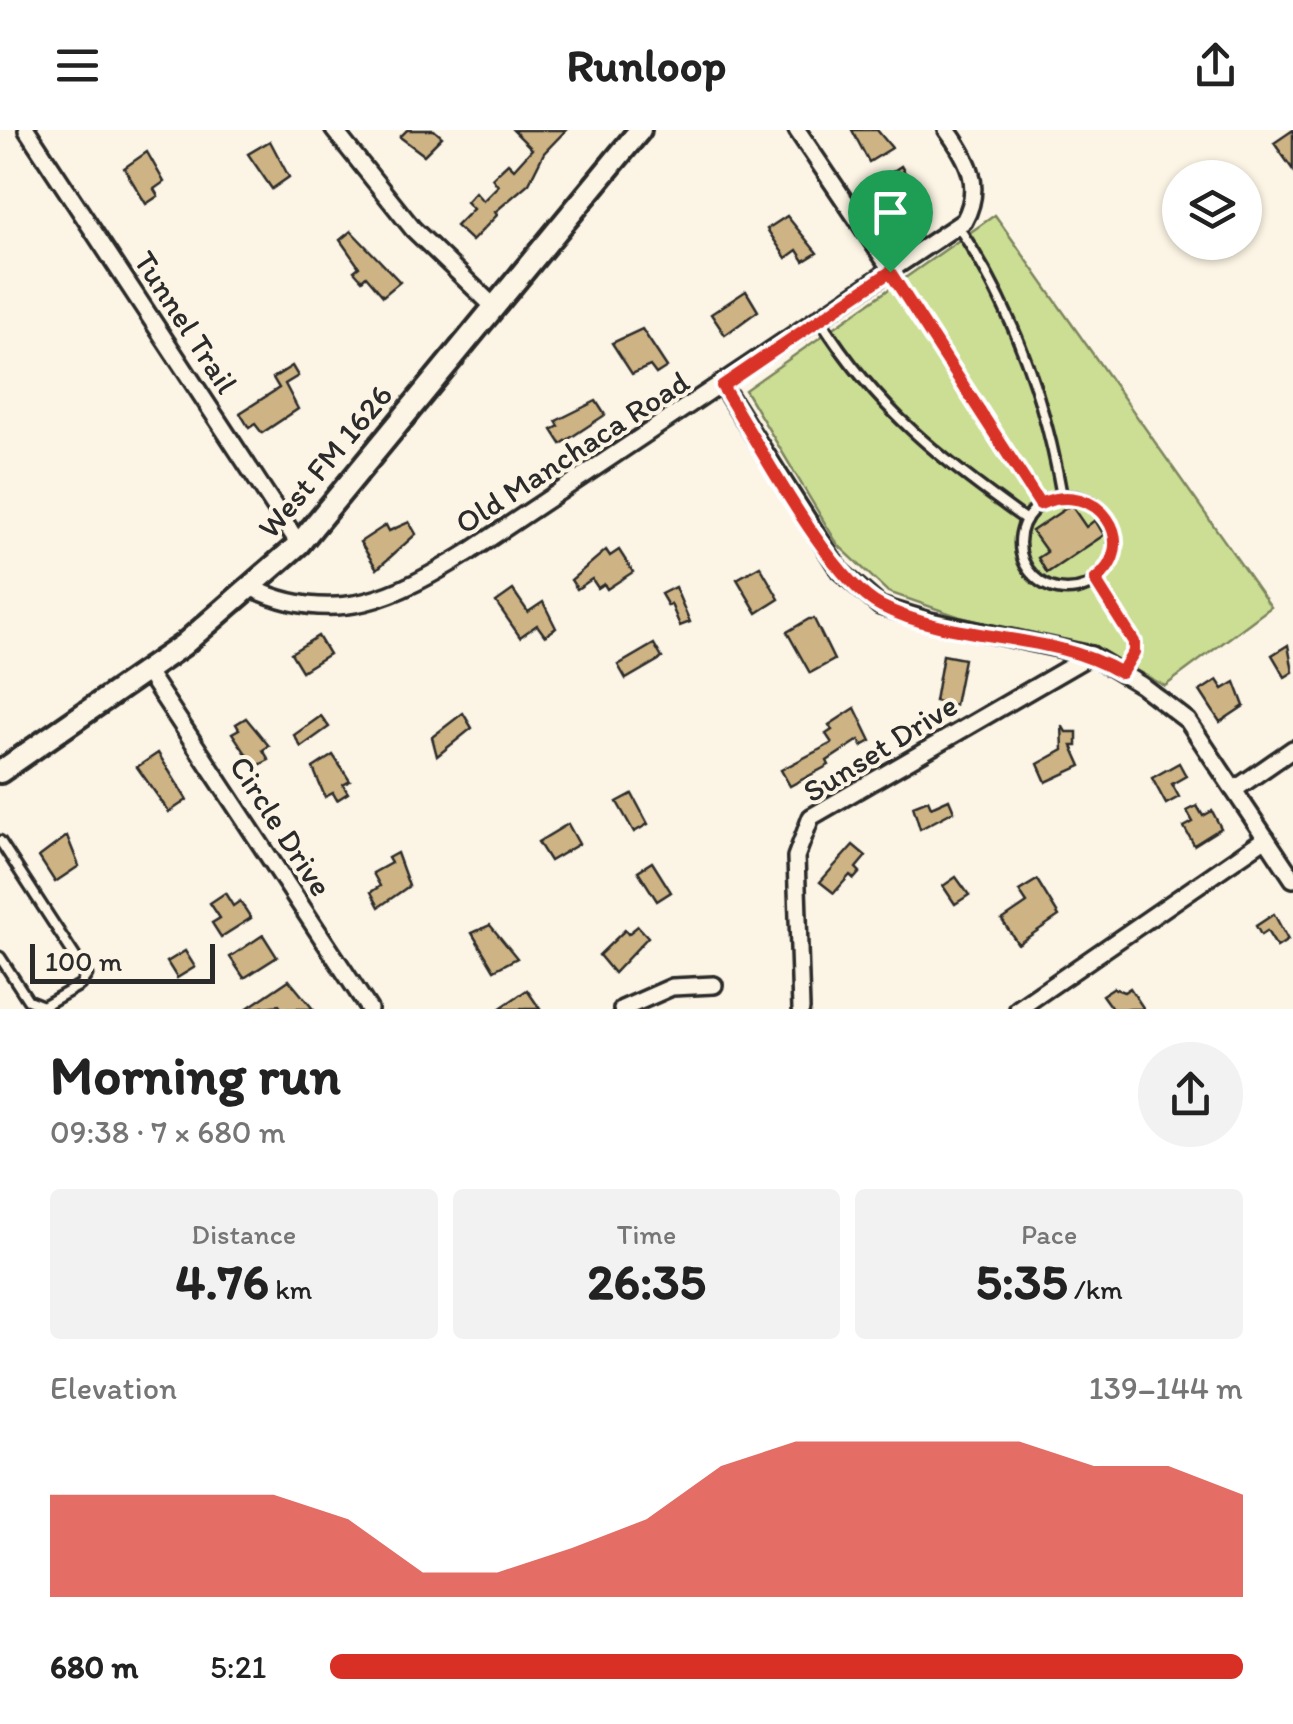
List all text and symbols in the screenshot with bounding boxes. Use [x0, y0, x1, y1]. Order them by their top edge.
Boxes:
icon: menu [50, 38, 105, 93]
text: Runloop [567, 38, 726, 92]
icon: share [1188, 38, 1243, 93]
map controls [1162, 160, 1262, 260]
button: layers [1162, 160, 1262, 260]
pin [848, 170, 933, 273]
icon: arrive [863, 185, 918, 240]
street label: Tunnel Trail [126, 244, 246, 400]
street label: Old Manchaca Road [448, 362, 696, 542]
street label: West FM 1626 [250, 376, 400, 546]
street label: Sunset Drive [796, 686, 964, 810]
street label: Circle Drive [222, 749, 340, 903]
scale bar [30, 939, 215, 984]
text: 100 m [45, 944, 122, 978]
text: Morning run [50, 1042, 341, 1108]
button: share [1138, 1042, 1243, 1147]
text: 09:38 · 7 × 680 m [50, 1113, 286, 1151]
text: Distance [191, 1217, 296, 1251]
text: Time [617, 1217, 676, 1251]
text: Pace [1021, 1217, 1077, 1251]
text: 4.76 [175, 1251, 269, 1312]
text: 26:35 [587, 1251, 706, 1312]
text: 5:35 [976, 1251, 1068, 1312]
text: km [269, 1272, 312, 1306]
text: /km [1068, 1272, 1123, 1306]
text: Elevation [50, 1369, 177, 1407]
text: 139–144 m [1089, 1369, 1243, 1407]
text: 680 m [50, 1648, 138, 1686]
text: 5:21 [210, 1648, 266, 1686]

